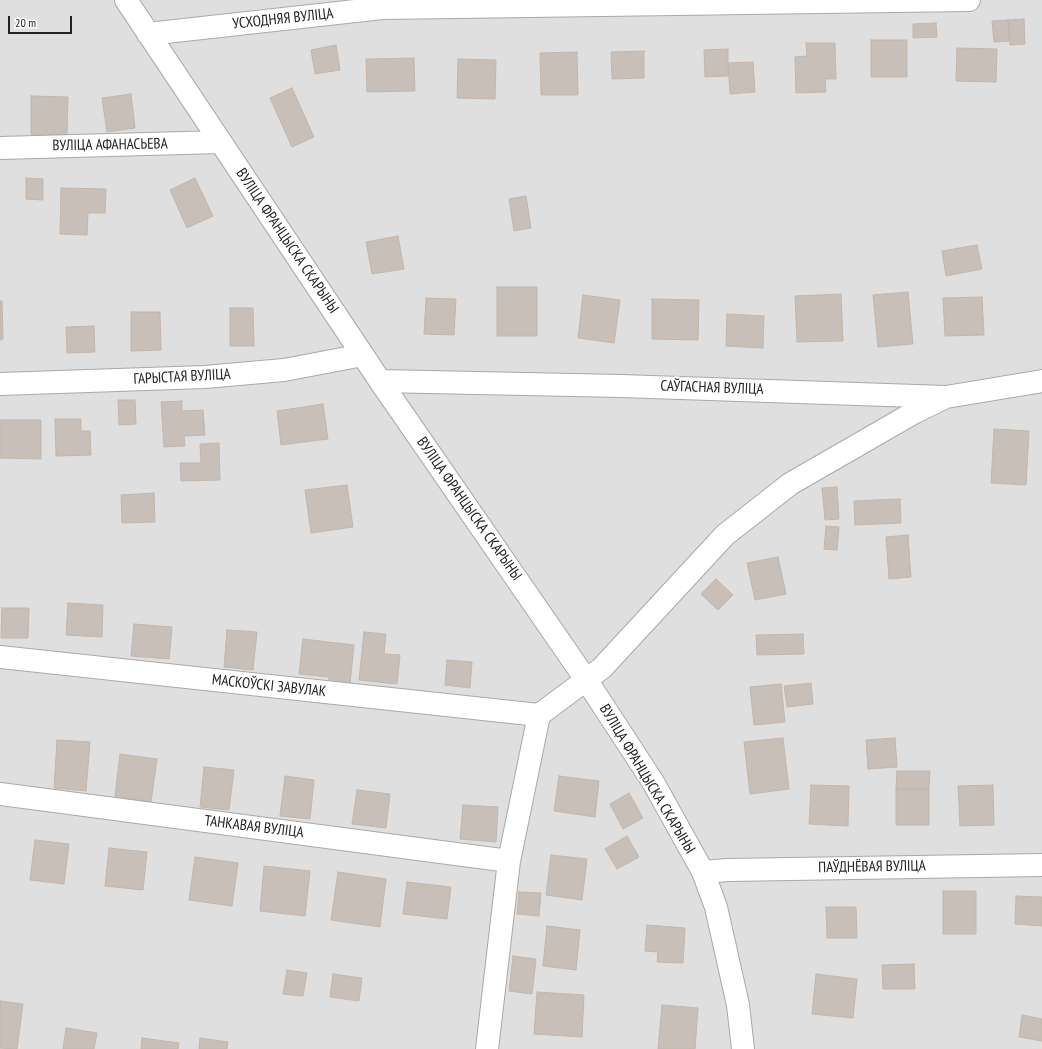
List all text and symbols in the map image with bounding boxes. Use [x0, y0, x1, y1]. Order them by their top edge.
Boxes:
street label: УСХОДНЯЯ ВУЛІЦА [232, 5, 334, 33]
scale bar [10, 8, 74, 34]
text: 20 m [15, 15, 36, 30]
street label: ВУЛІЦА АФАНАСЬЕВА [52, 135, 168, 155]
street label: ВУЛІЦА ФРАНЦЫСКА СКАРЫНЫ [232, 165, 342, 317]
street label: ГАРЫСТАЯ ВУЛІЦА [133, 365, 231, 389]
street label: САЎГАСНАЯ ВУЛІЦА [660, 377, 764, 399]
street label: ВУЛІЦА ФРАНЦЫСКА СКАРЫНЫ [413, 434, 525, 584]
street label: МАСКОЎСКІ ЗАВУЛАК [211, 671, 327, 701]
street label: ВУЛІЦА ФРАНЦЫСКА СКАРЫНЫ [595, 701, 699, 857]
street label: ТАНКАВАЯ ВУЛІЦА [203, 812, 305, 842]
street label: ПАЎДНЁВАЯ ВУЛІЦА [818, 857, 926, 877]

